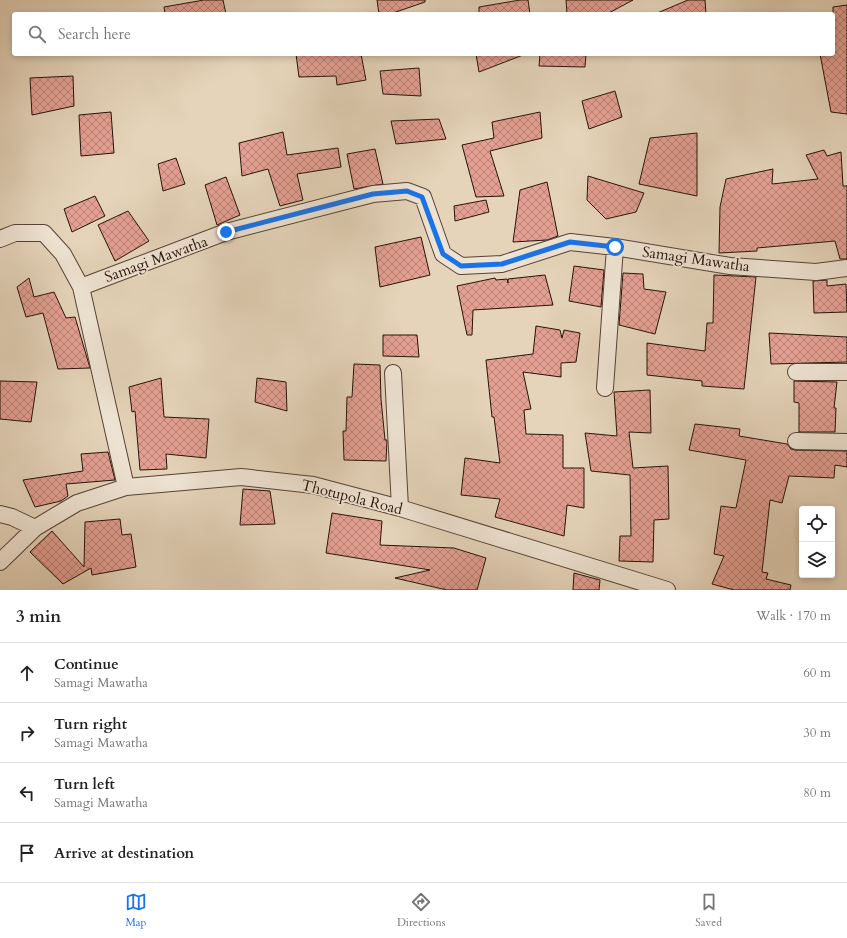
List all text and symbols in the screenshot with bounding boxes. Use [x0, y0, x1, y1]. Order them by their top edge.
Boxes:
search box [12, 12, 835, 56]
icon: search [26, 23, 48, 45]
text: Search here [58, 24, 131, 44]
route end [217, 223, 235, 241]
street label: Samagi Mawatha [102, 231, 211, 287]
route start [606, 238, 624, 256]
street label: Samagi Mawatha [641, 242, 752, 277]
street label: Thotupola Road [299, 475, 405, 519]
map controls [799, 506, 835, 578]
button: locate [799, 506, 835, 542]
button: layers [799, 542, 835, 578]
text: 3 min [16, 605, 61, 628]
text: Walk · 170 m [756, 607, 831, 625]
text: Continue [54, 654, 119, 674]
icon: ahead [16, 662, 38, 684]
text: 60 m [803, 664, 831, 682]
text: Samagi Mawatha [54, 674, 148, 692]
text: Turn right [54, 714, 127, 734]
icon: right [16, 722, 38, 744]
text: 30 m [803, 724, 831, 742]
text: Samagi Mawatha [54, 734, 148, 752]
text: Turn left [54, 774, 115, 794]
icon: left [16, 782, 38, 804]
text: 80 m [803, 784, 831, 802]
text: Samagi Mawatha [54, 794, 148, 812]
icon: arrive [16, 842, 38, 864]
text: Arrive at destination [54, 843, 194, 863]
tab: Map [125, 891, 147, 930]
tab: Directions [397, 891, 445, 930]
tab: Saved [695, 891, 722, 930]

